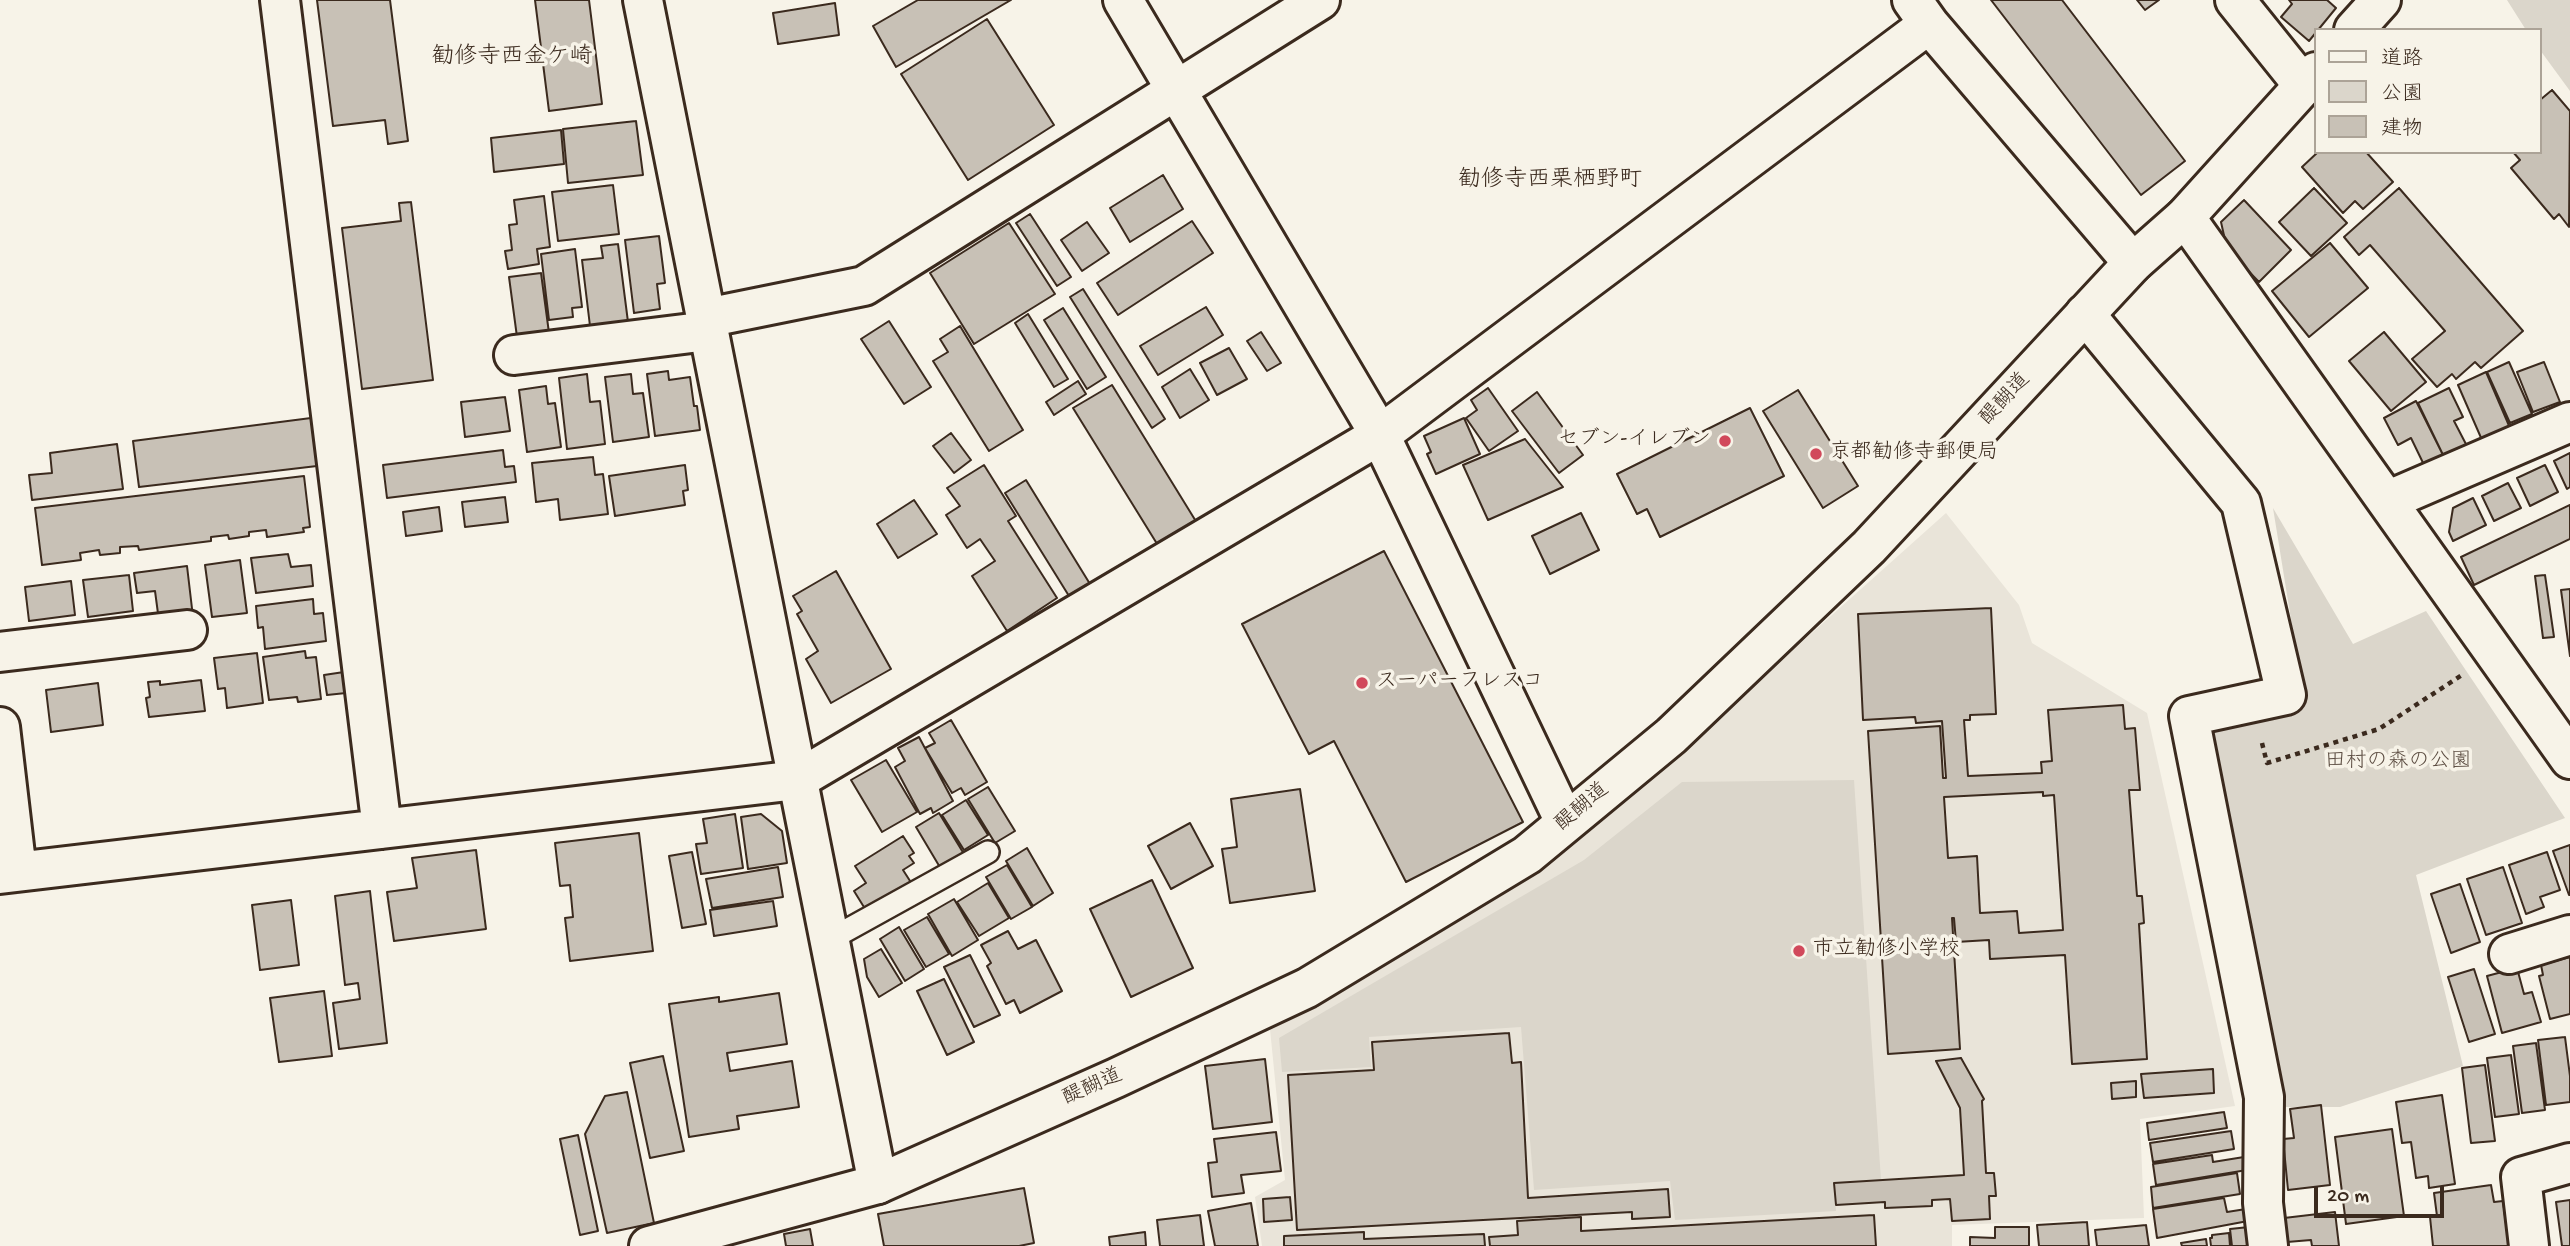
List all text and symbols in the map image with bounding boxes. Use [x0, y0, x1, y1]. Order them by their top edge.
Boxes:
legend [2314, 28, 2542, 154]
district label: 勧修寺西金ケ崎 [432, 44, 592, 72]
text: 道路 [2381, 48, 2423, 73]
text: 公園 [2381, 83, 2423, 108]
text: 建物 [2381, 118, 2423, 143]
district label: 勧修寺西栗栖野町 [1458, 167, 1642, 195]
street label: 醍醐道 [1975, 368, 2037, 432]
place label: セブン-イレブン [1557, 428, 1711, 454]
marker: セブン-イレブン [1717, 433, 1733, 449]
place label: 京都勧修寺郵便局 [1830, 441, 1998, 467]
marker: 京都勧修寺郵便局 [1808, 446, 1824, 462]
place label: スーパーフレスコ [1376, 670, 1543, 696]
marker: スーパーフレスコ [1354, 675, 1370, 691]
park label: 田村の森の公園 [2325, 750, 2471, 776]
street label: 醍醐道 [1551, 778, 1615, 838]
place label: 市立勧修小学校 [1813, 938, 1960, 964]
marker: 市立勧修小学校 [1791, 943, 1807, 959]
street label: 醍醐道 [1059, 1064, 1127, 1112]
scale bar [2318, 1172, 2448, 1216]
text: 20 m [2327, 1185, 2369, 1210]

